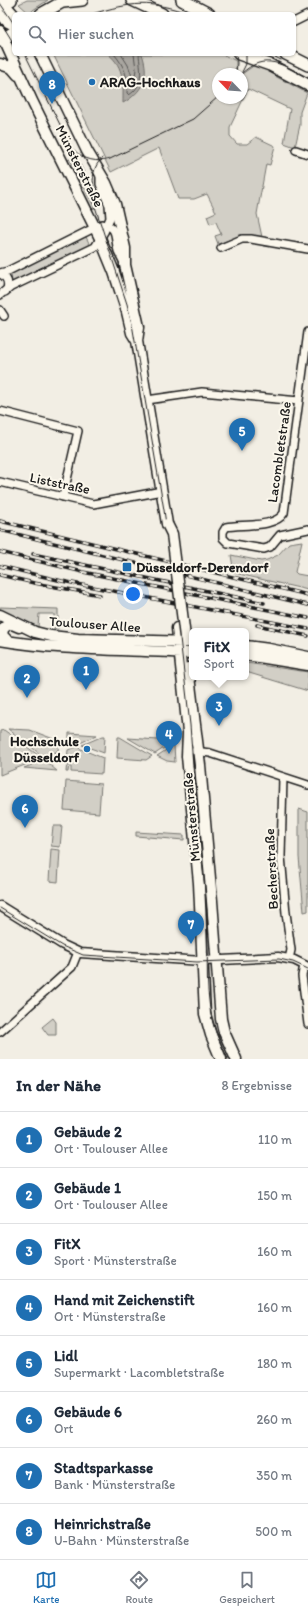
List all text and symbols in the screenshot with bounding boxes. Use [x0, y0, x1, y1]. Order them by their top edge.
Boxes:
search box [12, 12, 296, 56]
icon: search [26, 23, 48, 45]
text: Hier suchen [58, 25, 134, 43]
north arrow [212, 68, 248, 104]
pin: 8 [39, 71, 65, 104]
place label: ARAG-Hochhaus [99, 74, 201, 91]
marker: ARAG-Hochhaus [87, 77, 97, 87]
street label: Münsterstraße [52, 122, 108, 210]
street label: Lacombletstraße [264, 400, 295, 504]
pin: 5 [229, 418, 255, 451]
street label: Liststraße [28, 469, 92, 498]
place label: Düsseldorf-Derendorf [136, 559, 269, 576]
marker: Düsseldorf-Derendorf [121, 561, 133, 573]
your location [123, 584, 143, 604]
street label: Toulouser Allee [48, 613, 142, 636]
popup [189, 628, 249, 680]
text: FitX [204, 638, 230, 656]
text: Sport [204, 656, 234, 671]
pin: 1 [73, 657, 99, 690]
pin: 2 [14, 665, 40, 698]
pin: 3 [206, 693, 232, 726]
pin: 4 [156, 721, 182, 754]
place label: Hochschule Düsseldorf [10, 733, 80, 766]
marker: Hochschule Düsseldorf [82, 744, 92, 754]
street label: Münsterstraße [179, 771, 204, 862]
pin: 6 [12, 795, 38, 828]
street label: Becherstraße [261, 828, 282, 910]
pin: 7 [178, 911, 204, 944]
text: In der Nähe [16, 1075, 101, 1095]
text: 8 Ergebnisse [222, 1078, 292, 1093]
text: Gebäude 2 [54, 1123, 122, 1141]
text: 1 [26, 1132, 32, 1147]
text: 110 m [258, 1132, 292, 1147]
text: Ort · Toulouser Allee [54, 1141, 168, 1156]
text: Gebäude 1 [54, 1179, 121, 1197]
text: 2 [26, 1188, 32, 1203]
text: 150 m [257, 1188, 292, 1203]
text: Ort · Toulouser Allee [54, 1197, 168, 1212]
text: FitX [54, 1235, 80, 1253]
text: 3 [25, 1244, 33, 1259]
text: 160 m [257, 1244, 292, 1259]
text: Sport · Münsterstraße [54, 1253, 177, 1268]
text: Hand mit Zeichenstift [54, 1291, 195, 1309]
text: 4 [25, 1300, 33, 1315]
text: 160 m [257, 1300, 292, 1315]
text: Ort · Münsterstraße [54, 1309, 166, 1324]
text: Lidl [54, 1347, 78, 1365]
text: 5 [26, 1356, 32, 1371]
text: 180 m [257, 1356, 292, 1371]
text: Supermarkt · Lacombletstraße [54, 1365, 224, 1380]
text: Gebäude 6 [54, 1403, 122, 1421]
text: 6 [26, 1412, 32, 1427]
text: 260 m [256, 1412, 292, 1427]
text: Ort [54, 1421, 73, 1436]
text: Stadtsparkasse [54, 1459, 153, 1477]
text: 7 [26, 1468, 32, 1483]
text: 350 m [256, 1468, 292, 1483]
text: Bank · Münsterstraße [54, 1477, 175, 1492]
text: Heinrichstraße [54, 1515, 151, 1533]
text: 8 [25, 1524, 33, 1539]
text: 500 m [255, 1524, 292, 1539]
text: U-Bahn · Münsterstraße [54, 1533, 189, 1548]
tab: Karte [33, 1569, 59, 1606]
tab: Route [126, 1569, 153, 1606]
tab: Gespeichert [219, 1569, 275, 1606]

